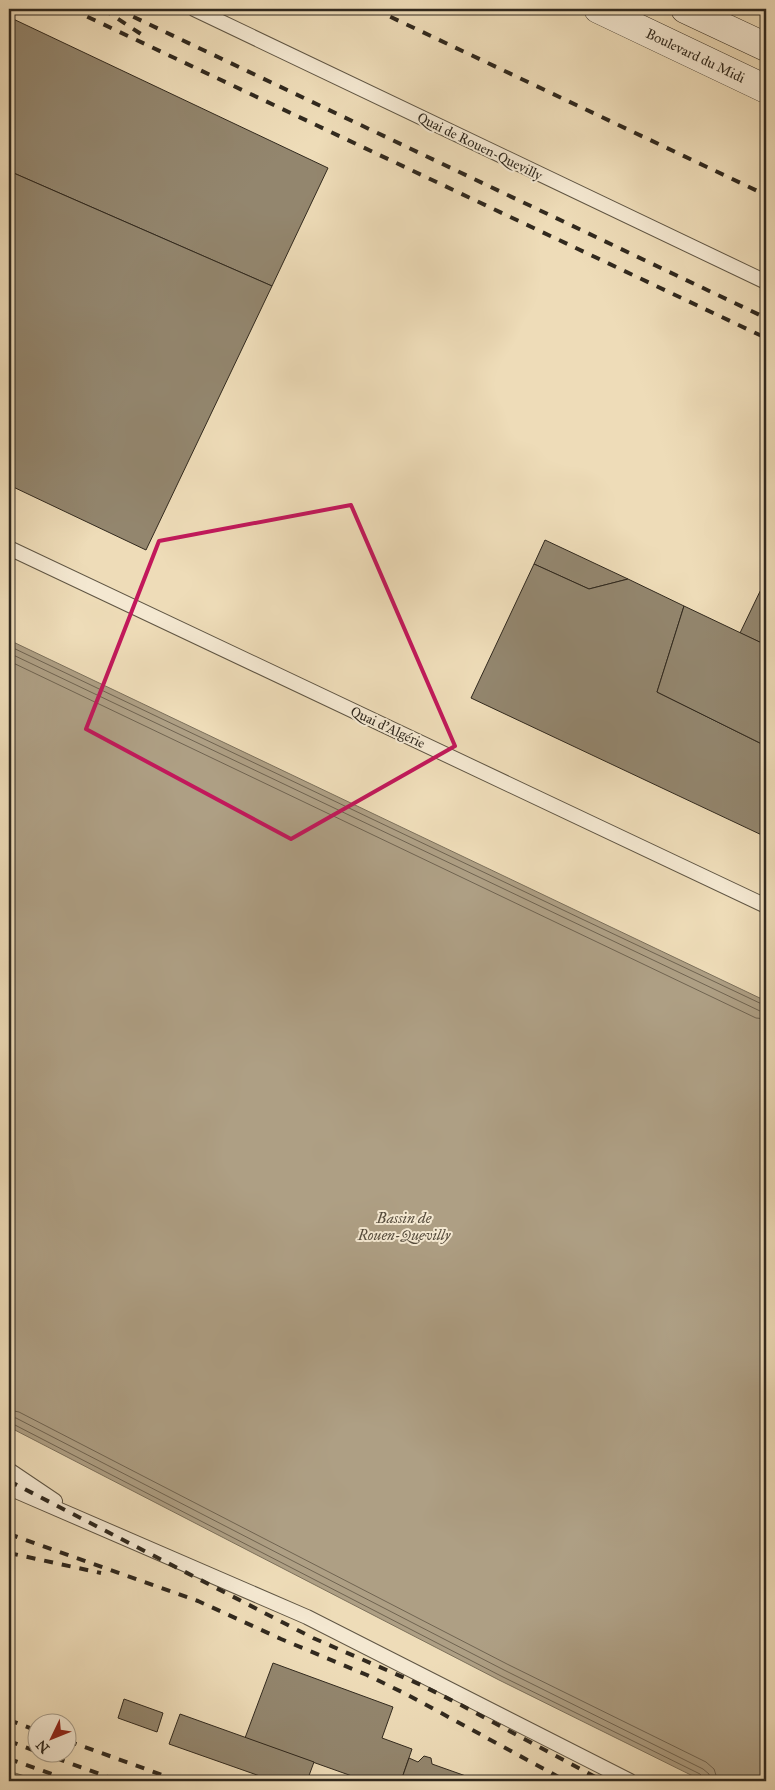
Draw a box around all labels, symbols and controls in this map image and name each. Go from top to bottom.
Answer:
street label: Boulevard du Midi [643,25,748,87]
street label: Quai de Rouen-Quevilly [414,109,546,184]
street label: Quai d'Algérie [348,703,428,752]
water label: Bassin de Rouen-Quevilly [357,1209,452,1244]
north arrow [28,1712,78,1762]
text: N [33,1736,53,1757]

